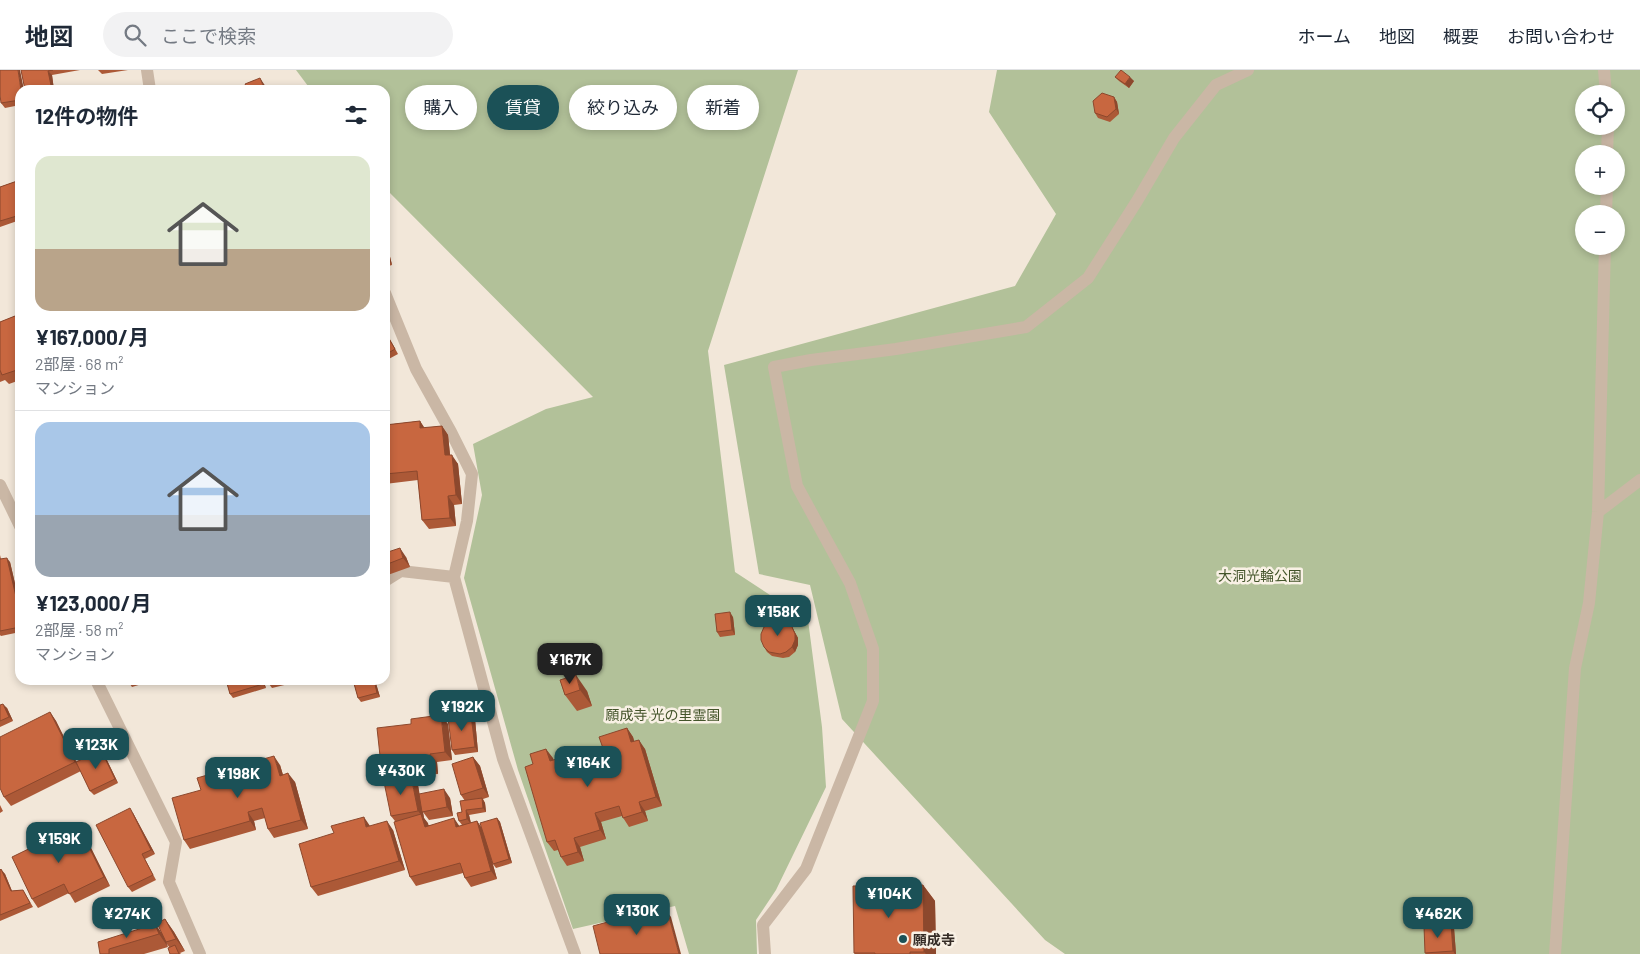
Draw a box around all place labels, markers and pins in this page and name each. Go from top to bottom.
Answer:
pin: ¥158K [743,594,813,637]
pin: ¥167K [535,642,605,685]
pin: ¥192K [427,690,497,732]
pin: ¥123K [61,728,131,770]
pin: ¥164K [553,746,623,788]
pin: ¥430K [366,754,436,796]
pin: ¥198K [203,756,273,799]
pin: ¥159K [24,822,94,864]
pin: ¥104K [854,876,924,919]
pin: ¥130K [602,894,672,936]
pin: ¥274K [92,896,162,939]
pin: ¥462K [1403,896,1473,939]
place label: 願成寺 [913,931,955,948]
marker: 願成寺 [897,933,909,945]

